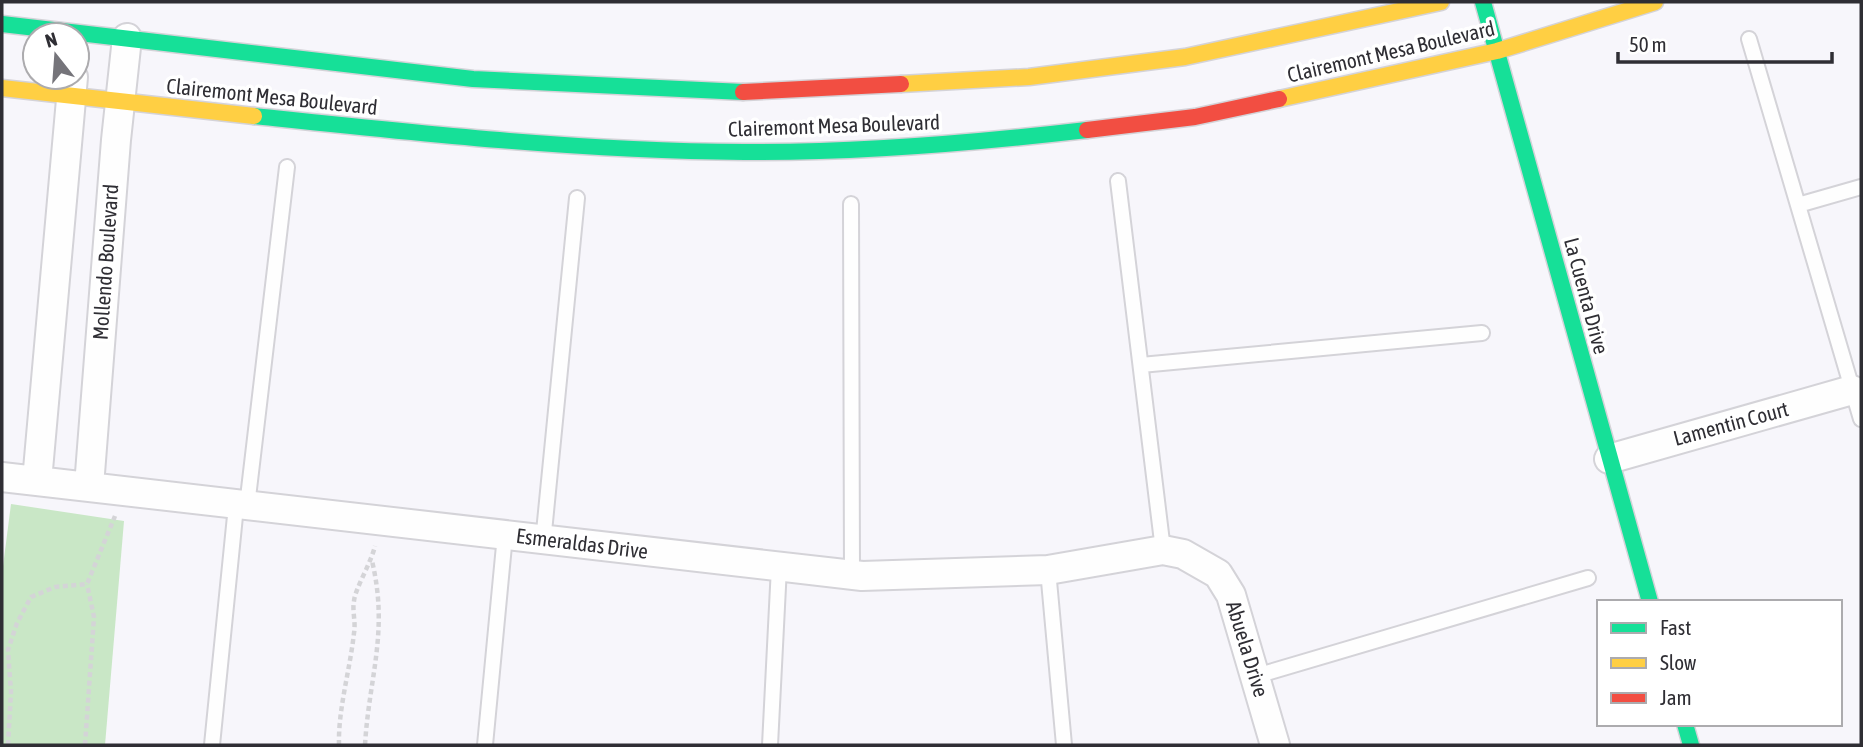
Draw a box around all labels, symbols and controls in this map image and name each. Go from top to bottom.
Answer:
street label: Clairemont Mesa Boulevard [1285,15,1497,87]
north arrow [21,21,91,91]
scale bar [1618,21,1832,65]
text: N [42,28,60,52]
text: 50 m [1629,32,1667,56]
street label: Clairemont Mesa Boulevard [165,73,379,119]
street label: Clairemont Mesa Boulevard [728,109,940,141]
street label: Mollendo Boulevard [88,183,122,341]
street label: La Cuenta Drive [1560,235,1614,357]
street label: Lamentin Court [1671,396,1791,450]
street label: Esmeraldas Drive [515,523,649,563]
street label: Abuela Drive [1222,598,1274,700]
legend [1597,600,1842,726]
text: Fast [1660,615,1691,639]
text: Slow [1660,650,1697,674]
text: Jam [1660,685,1692,709]

